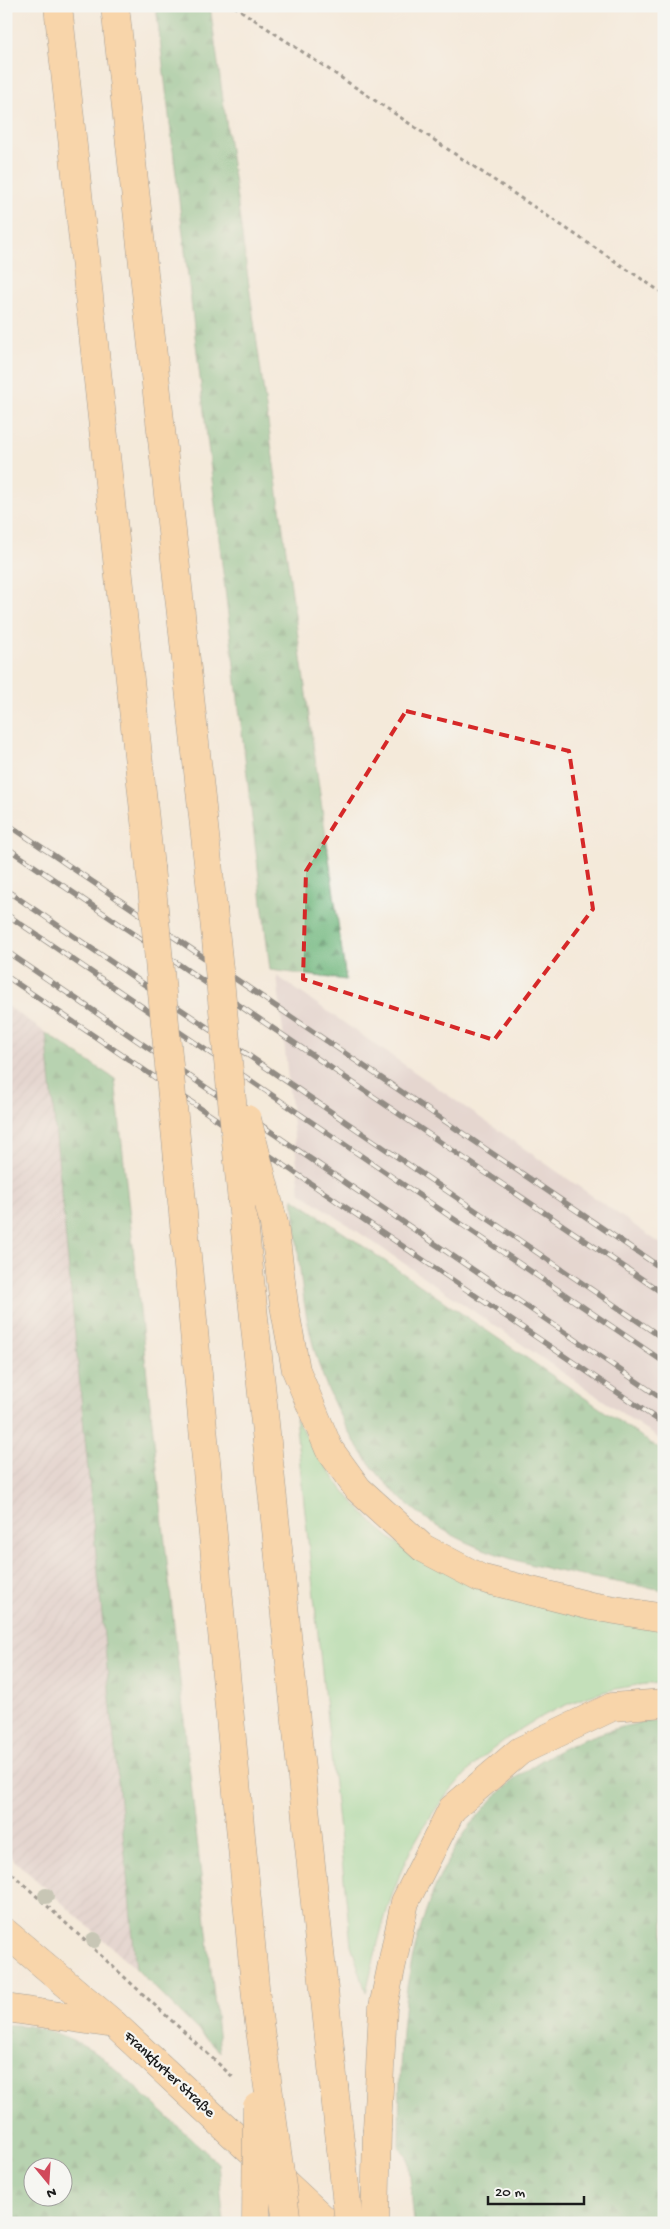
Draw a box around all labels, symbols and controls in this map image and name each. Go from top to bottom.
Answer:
street label: Frankfurter Straße [119,2027,219,2122]
north arrow [22,2156,72,2206]
scale bar [488,2174,584,2206]
text: N [44,2182,58,2201]
text: 20 m [495,2184,525,2202]

